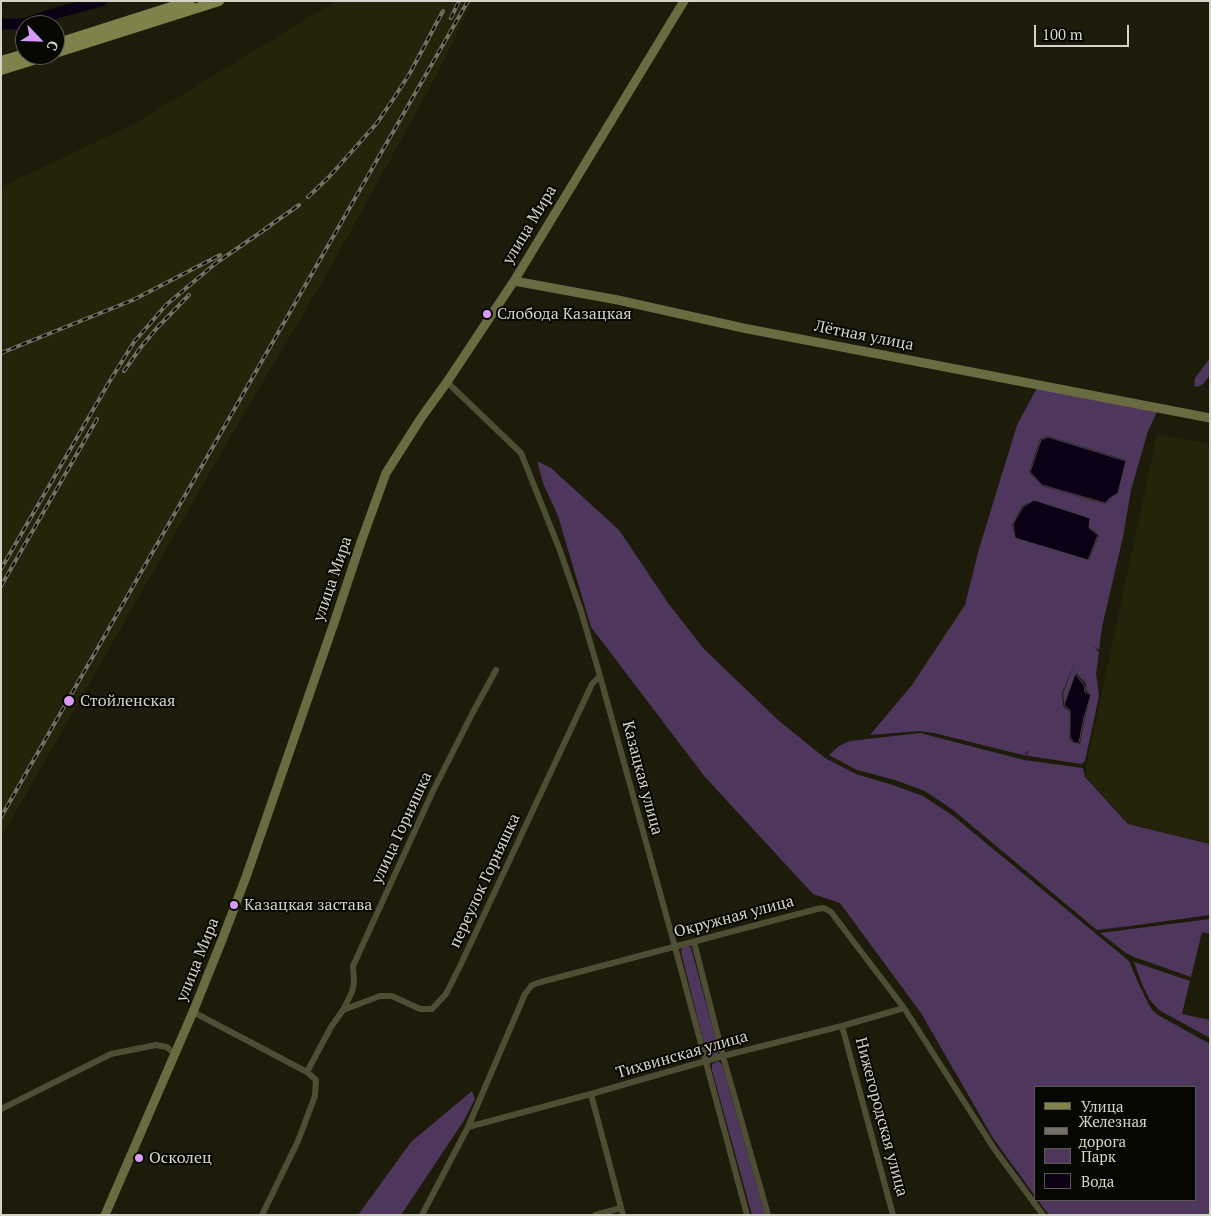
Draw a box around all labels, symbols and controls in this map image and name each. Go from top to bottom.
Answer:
north arrow [15,15,65,65]
scale bar [1036,15,1131,47]
text: 100 m [1042,24,1083,44]
text: С [43,38,64,54]
street label: улица Мира [499,182,561,268]
place label: Слобода Казацкая [497,304,632,324]
marker: Слобода Казацкая [481,308,493,320]
street label: Лётная улица [813,317,915,355]
street label: улица Мира [309,534,357,624]
place label: Стойленская [80,691,176,711]
marker: Стойленская [62,694,76,708]
street label: Казацкая улица [618,719,666,837]
street label: улица Горняшка [368,769,436,887]
street label: переулок Горняшка [445,811,525,951]
street label: Окружная улица [672,892,796,942]
place label: Казацкая застава [244,895,372,915]
marker: Казацкая застава [228,899,240,911]
street label: улица Мира [172,915,224,1005]
street label: Тихвинская улица [614,1027,750,1083]
street label: Нижегородская улица [851,1035,911,1199]
legend [1034,1086,1196,1201]
text: Улица [1081,1096,1124,1116]
text: Железная дорога [1078,1111,1147,1151]
text: Парк [1081,1146,1116,1166]
place label: Осколец [149,1148,212,1168]
marker: Осколец [133,1152,145,1164]
text: Вода [1081,1171,1114,1191]

